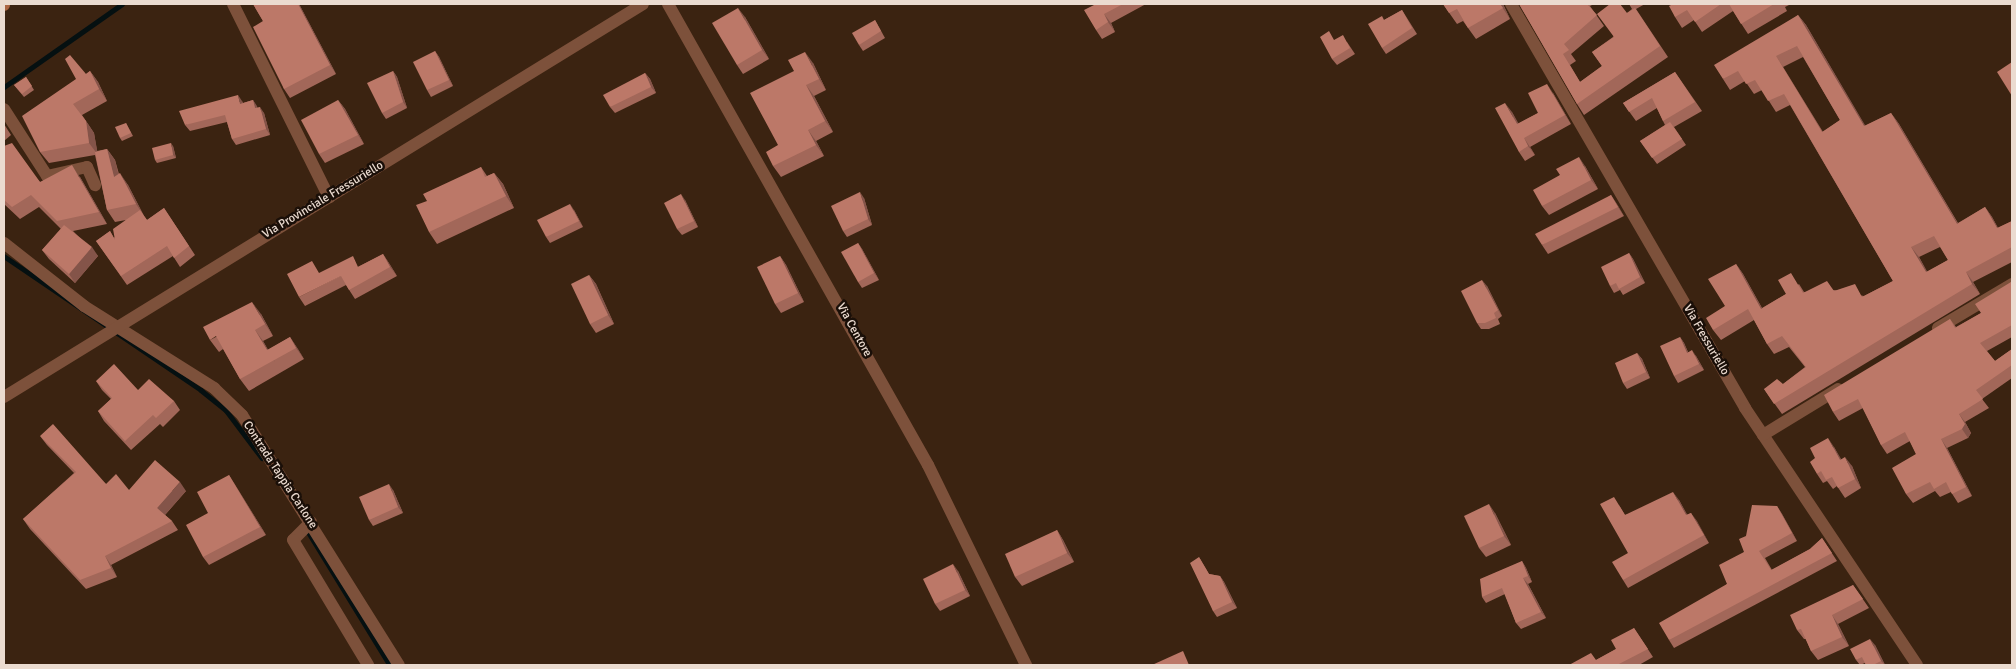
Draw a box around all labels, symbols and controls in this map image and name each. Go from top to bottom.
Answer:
street label: Via Provinciale Fressuriello [260,158,386,242]
street label: Via Centore [833,301,875,359]
street label: Via Fressuriello [1680,302,1732,378]
street label: Contrada Tappia Carlone [240,419,320,531]

